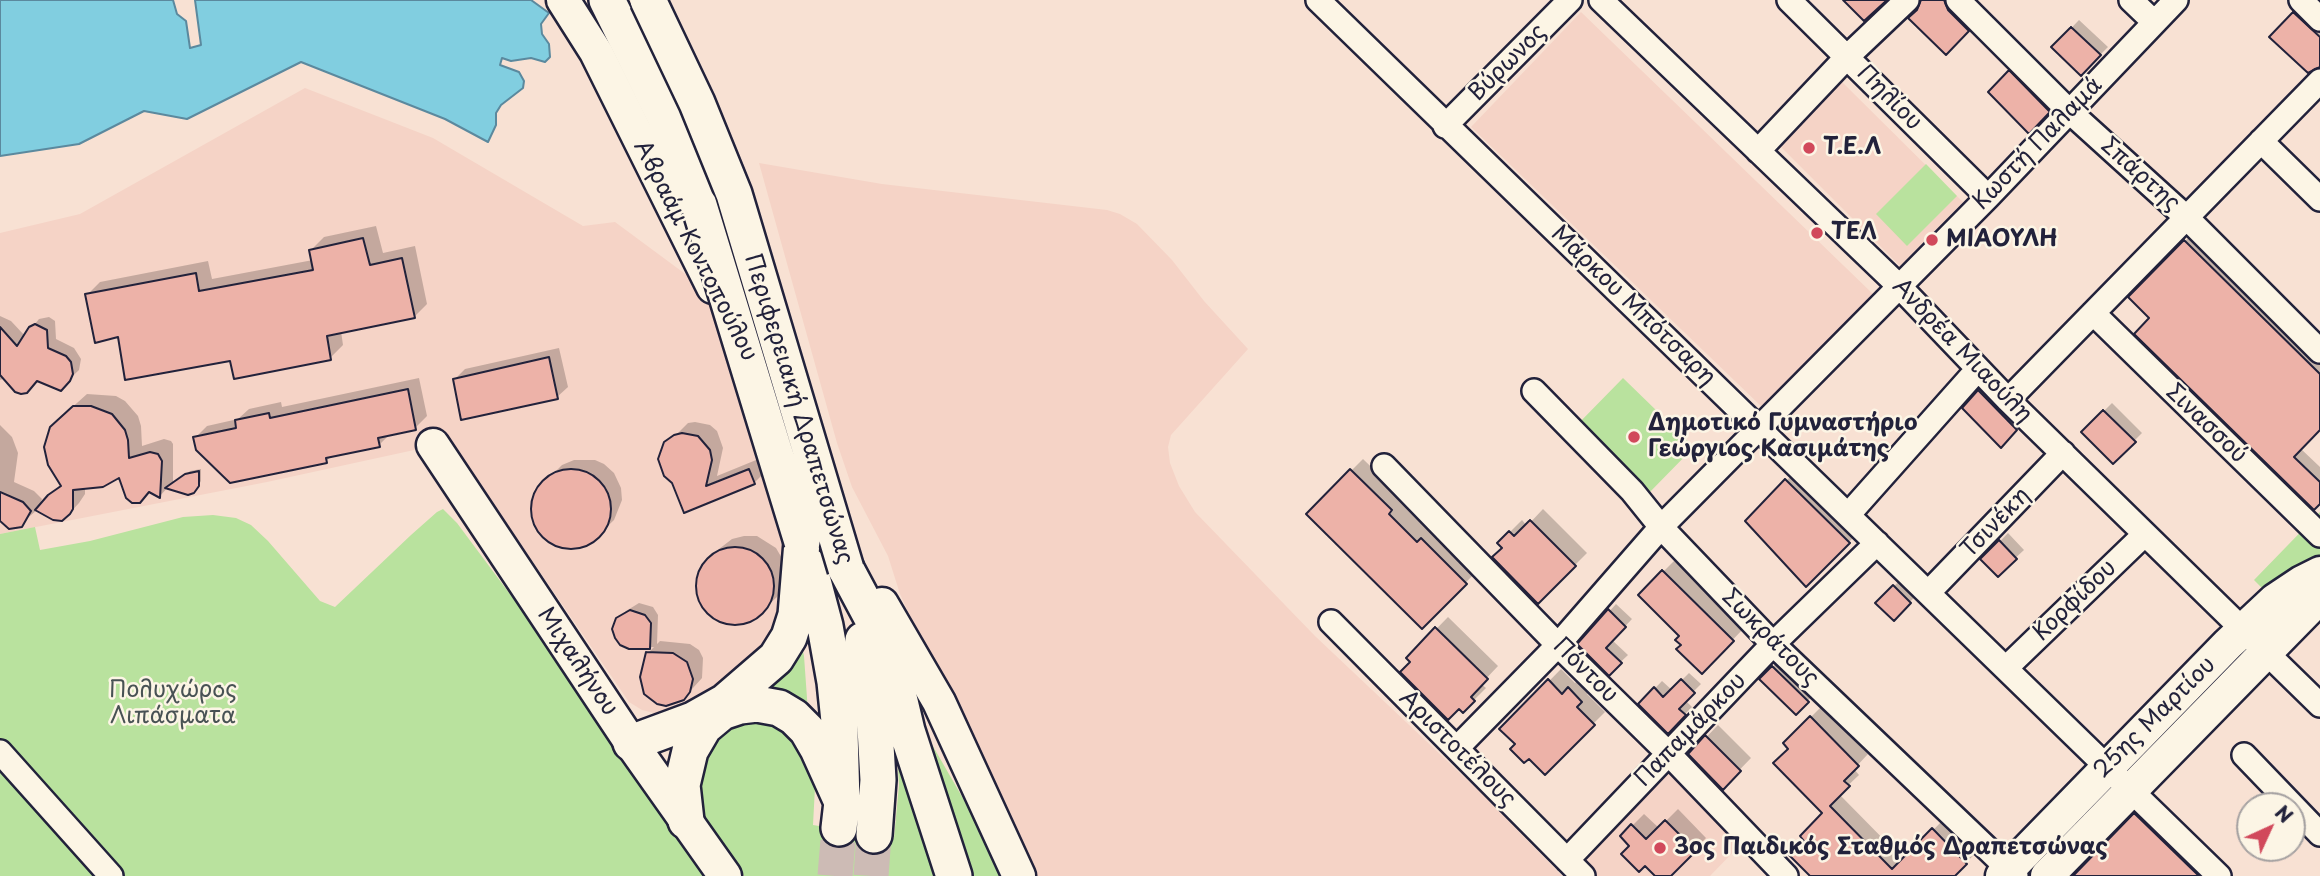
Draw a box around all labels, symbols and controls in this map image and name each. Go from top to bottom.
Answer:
street label: Βύρωνος [1464,19,1552,107]
street label: Πηλίου [1851,60,1927,136]
street label: Κωστή Παλαμά [1968,72,2108,216]
street label: Σπάρτης [2095,132,2185,218]
place label: Τ.Ε.Λ [1823,134,1881,162]
street label: Αβραάμ Κοντοπούλου [627,136,763,366]
marker: Τ.Ε.Λ [1801,140,1817,156]
place label: ΤΕΛ [1831,219,1877,247]
street label: Μάρκου Μπότσαρη [1545,220,1721,392]
marker: ΤΕΛ [1809,225,1825,241]
place label: ΜΙΑΟΥΛΗ [1946,226,2058,254]
marker: ΜΙΑΟΥΛΗ [1924,232,1940,248]
street label: Περιφερειακή Δραπετσώνας [737,250,859,568]
street label: Ανδρέα Μιαούλη [1886,273,2038,429]
street label: Σινασσού [2160,379,2252,469]
place label: Δημοτικό Γυμναστήριο Γεώργιος Κασιμάτης [1648,410,1917,464]
marker: Δημοτικό Γυμναστήριο Γεώργιος Κασιμάτης [1626,429,1642,445]
street label: Τσινέκη [1956,482,2036,564]
street label: Κορφίδου [2028,555,2122,647]
street label: Σωκράτους [1716,584,1824,692]
street label: Μιχαλήνου [531,603,623,721]
street label: Πόντου [1547,633,1623,709]
street label: 25ης Μαρτίου [2088,651,2222,785]
street label: Παπαμάρκου [1630,667,1752,793]
park label: Πολυχώρος Λιπάσματα [109,677,237,731]
street label: Αριστοτέλους [1393,685,1521,813]
north arrow [2236,792,2306,862]
text: N [2269,798,2300,829]
place label: 3ος Παιδικός Σταθμός Δραπετσώνας [1674,834,2108,862]
marker: 3ος Παιδικός Σταθμός Δραπετσώνας [1652,840,1668,856]

